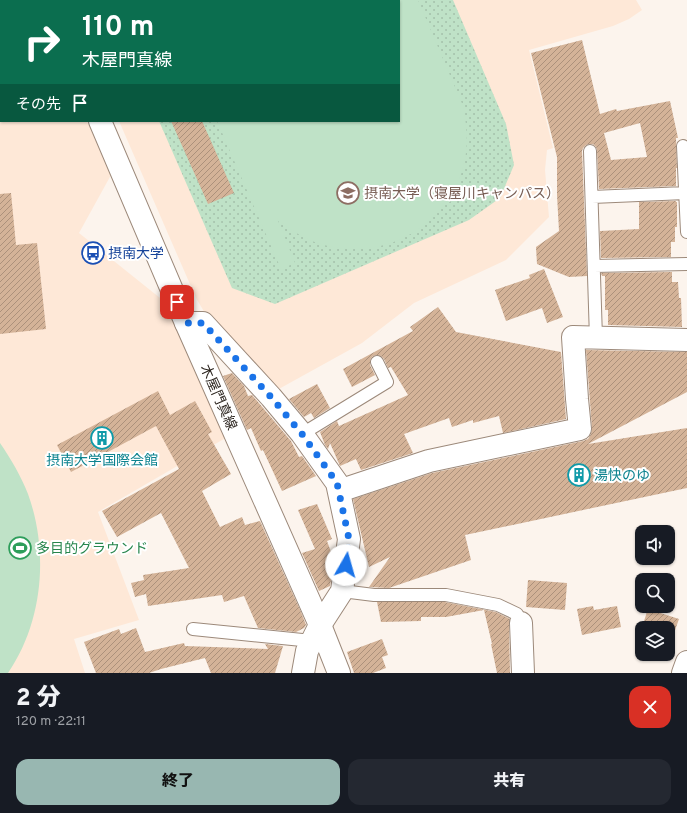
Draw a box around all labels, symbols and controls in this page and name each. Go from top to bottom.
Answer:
text: 110 m [82,10,154,46]
icon: right [16,16,68,68]
text: 木屋門真線 [82,50,172,73]
icon: arrive [69,92,91,114]
text: その先 [16,96,61,115]
school or university icon: 摂南大学（寝屋川キャンパス） [335,180,361,206]
place label: 摂南大学（寝屋川キャンパス） [364,186,560,203]
bus stop icon: 摂南大学 [80,240,106,266]
place label: 摂南大学 [108,246,164,263]
pin [160,285,194,319]
icon: arrive [166,291,188,313]
street label: 木屋門真線 [196,362,240,433]
building icon: 摂南大学国際会館 [89,425,115,451]
place label: 摂南大学国際会館 [46,453,158,470]
building icon: 湯快のゆ [566,462,592,488]
place label: 湯快のゆ [594,468,650,485]
map controls [635,525,675,661]
button: sound [635,525,675,565]
sports icon: 多目的グラウンド [7,535,33,561]
place label: 多目的グラウンド [36,540,148,558]
position arrow [325,544,367,586]
button: search [635,573,675,613]
button: layers [635,621,675,661]
text: 2 分 [16,684,61,714]
button: close [629,686,671,728]
text: 120 m · 22:11 [16,714,86,730]
button: 終了 [16,759,340,805]
button: 共有 [348,759,671,805]

